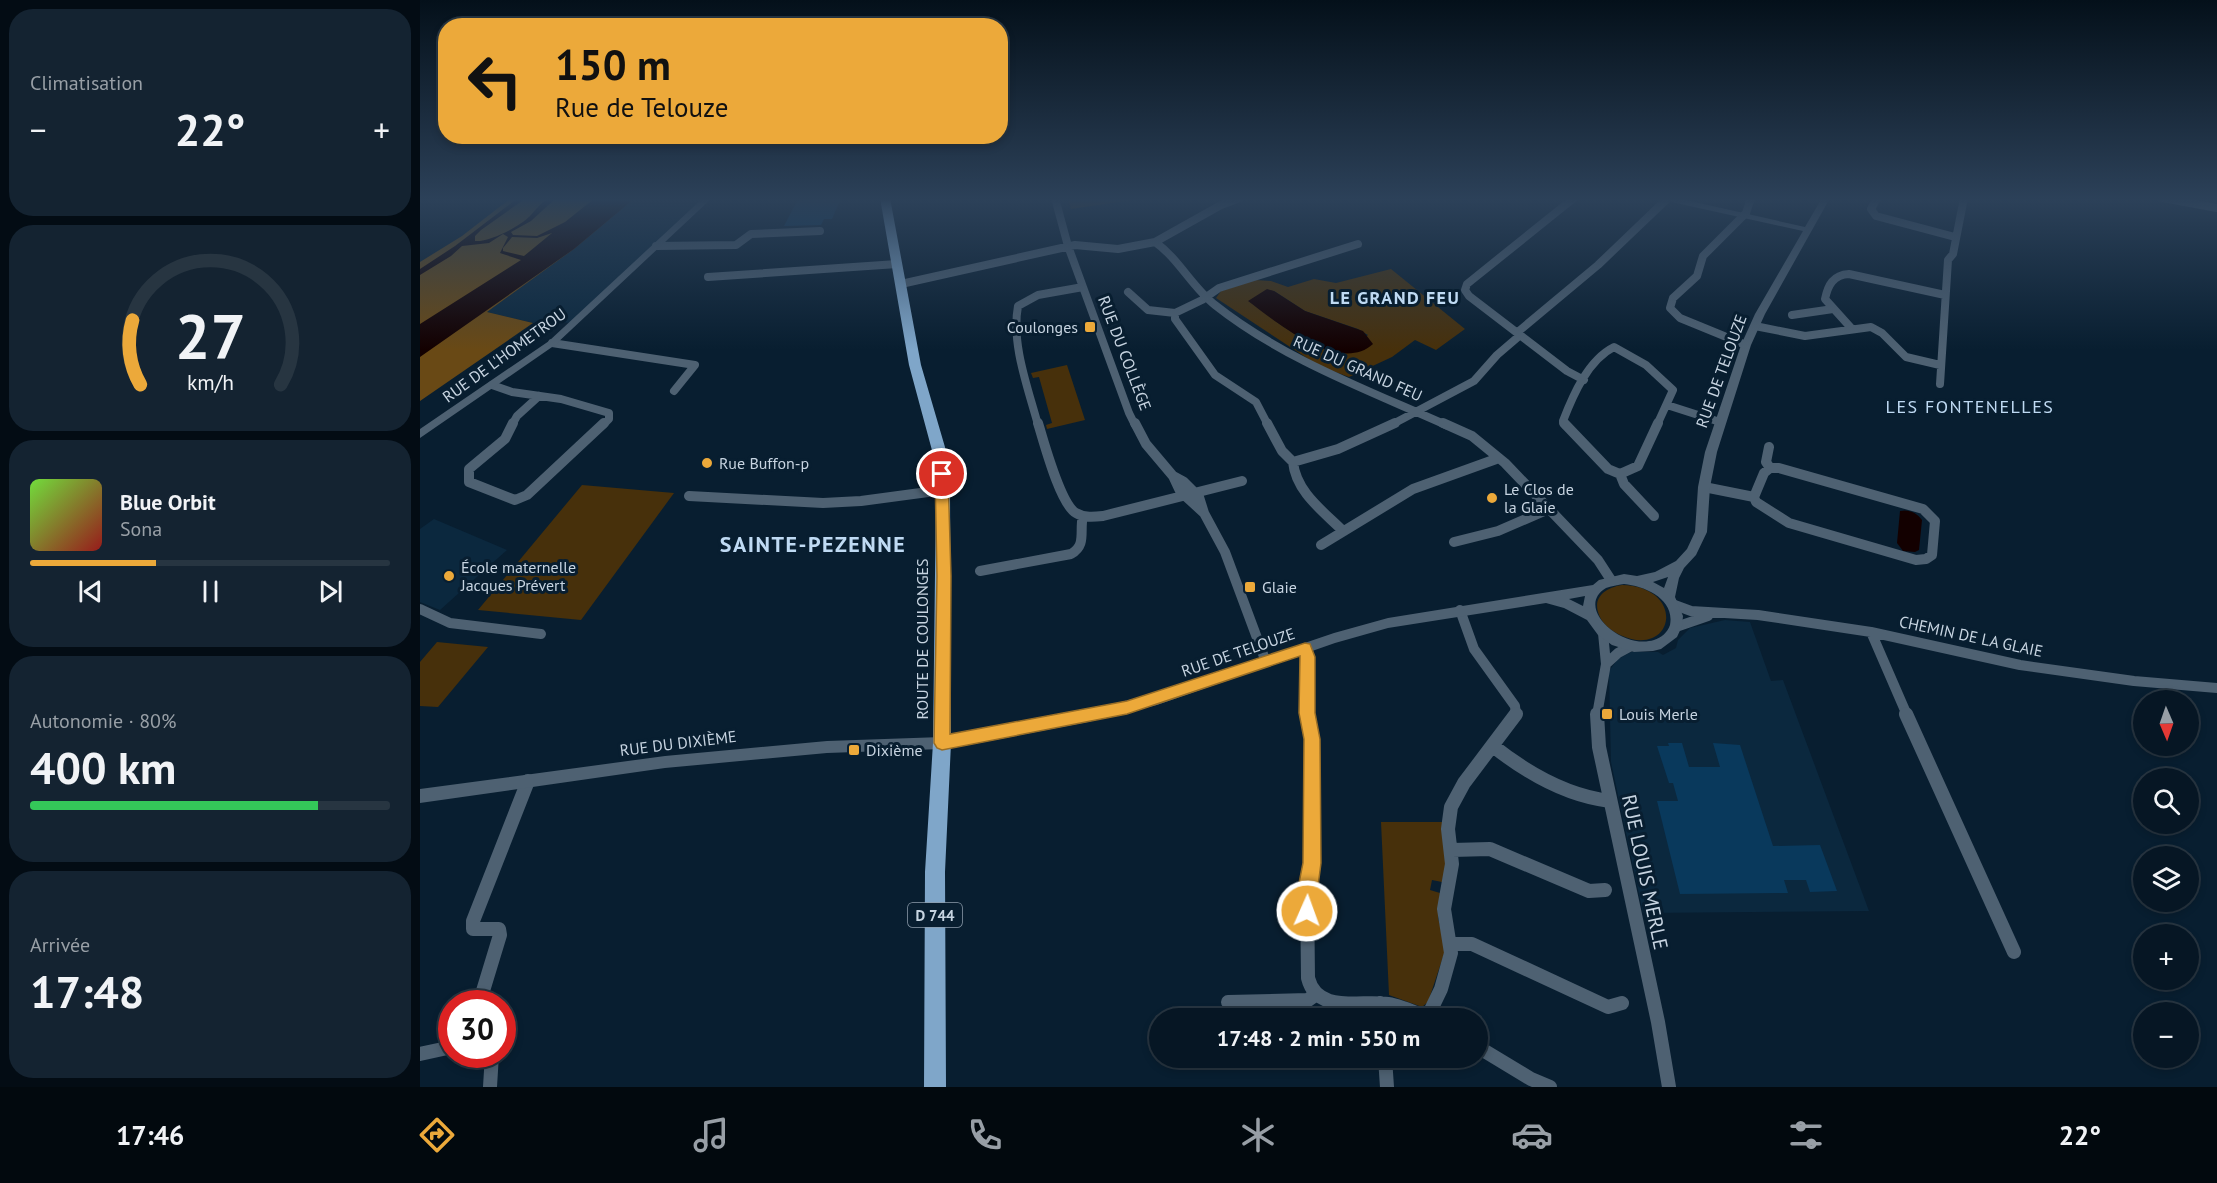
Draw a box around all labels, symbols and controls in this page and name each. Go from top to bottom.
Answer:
text: 150 m [555,37,671,92]
icon: left [456,42,534,120]
text: Climatisation [30,70,143,96]
text: Rue de Telouze [555,90,728,124]
text: 22° [175,100,245,158]
text: − [30,108,47,151]
text: + [373,108,390,151]
district label: LE GRAND FEU [1330,286,1460,309]
street label: RUE DU COLLÈGE [1094,293,1156,413]
text: 27 [175,295,245,376]
street label: RUE DE L'HOMETROU [438,303,570,407]
street label: RUE DE TELOUZE [1691,312,1751,430]
place label: Coulonges [1007,317,1078,337]
marker: Coulonges [1083,320,1097,334]
street label: RUE DU GRAND FEU [1290,331,1426,405]
text: km/h [186,368,233,396]
district label: LES FONTENELLES [1886,395,2054,418]
pin [916,448,967,499]
place label: Rue Buffon-p [719,453,809,473]
marker: Rue Buffon-p [700,456,714,470]
icon: arrive [925,457,958,490]
place label: Le Clos de la Glaie [1504,479,1574,517]
text: Blue Orbit [120,488,216,516]
marker: Le Clos de la Glaie [1485,491,1499,505]
text: Sona [120,516,162,542]
district label: SAINTE-PEZENNE [720,530,906,558]
place label: École maternelle Jacques Prévert [460,557,576,595]
street label: ROUTE DE COULONGES [912,558,932,720]
marker: École maternelle Jacques Prévert [442,569,456,583]
icon: previous [74,575,107,608]
icon: pause [194,575,227,608]
icon: next [314,575,347,608]
place label: Glaie [1262,577,1297,597]
marker: Glaie [1243,580,1257,594]
street label: CHEMIN DE LA GLAIE [1897,611,2045,661]
street label: RUE DE TELOUZE [1179,623,1297,681]
north arrow [2133,690,2199,756]
map controls [2133,690,2199,1068]
place label: Louis Merle [1619,704,1698,724]
marker: Louis Merle [1600,707,1614,721]
text: Autonomie · 80% [30,708,176,734]
street label: RUE DU DIXIÈME [618,726,738,760]
text: 400 km [30,738,176,796]
place label: Dixième [866,740,923,760]
marker: Dixième [847,743,861,757]
button: search [2133,768,2199,834]
street label: RUE LOUIS MERLE [1616,792,1674,952]
button: layers [2133,846,2199,912]
position arrow [1275,879,1339,943]
road number: D 744 [908,903,962,927]
button: + [2133,924,2199,990]
text: Arrivée [30,932,90,958]
text: 17:48 [30,962,144,1020]
speed limit sign: 30 [438,990,516,1068]
button: − [2133,1002,2199,1068]
text: 17:48 · 2 min · 550 m [1217,1024,1420,1052]
icon: directions [416,1114,458,1156]
icon: music [690,1114,732,1156]
icon: phone [964,1114,1006,1156]
icon: climate [1237,1114,1279,1156]
icon: car [1511,1114,1553,1156]
icon: filters [1785,1114,1827,1156]
text: 17:46 [116,1118,184,1152]
text: 22° [2059,1118,2101,1152]

